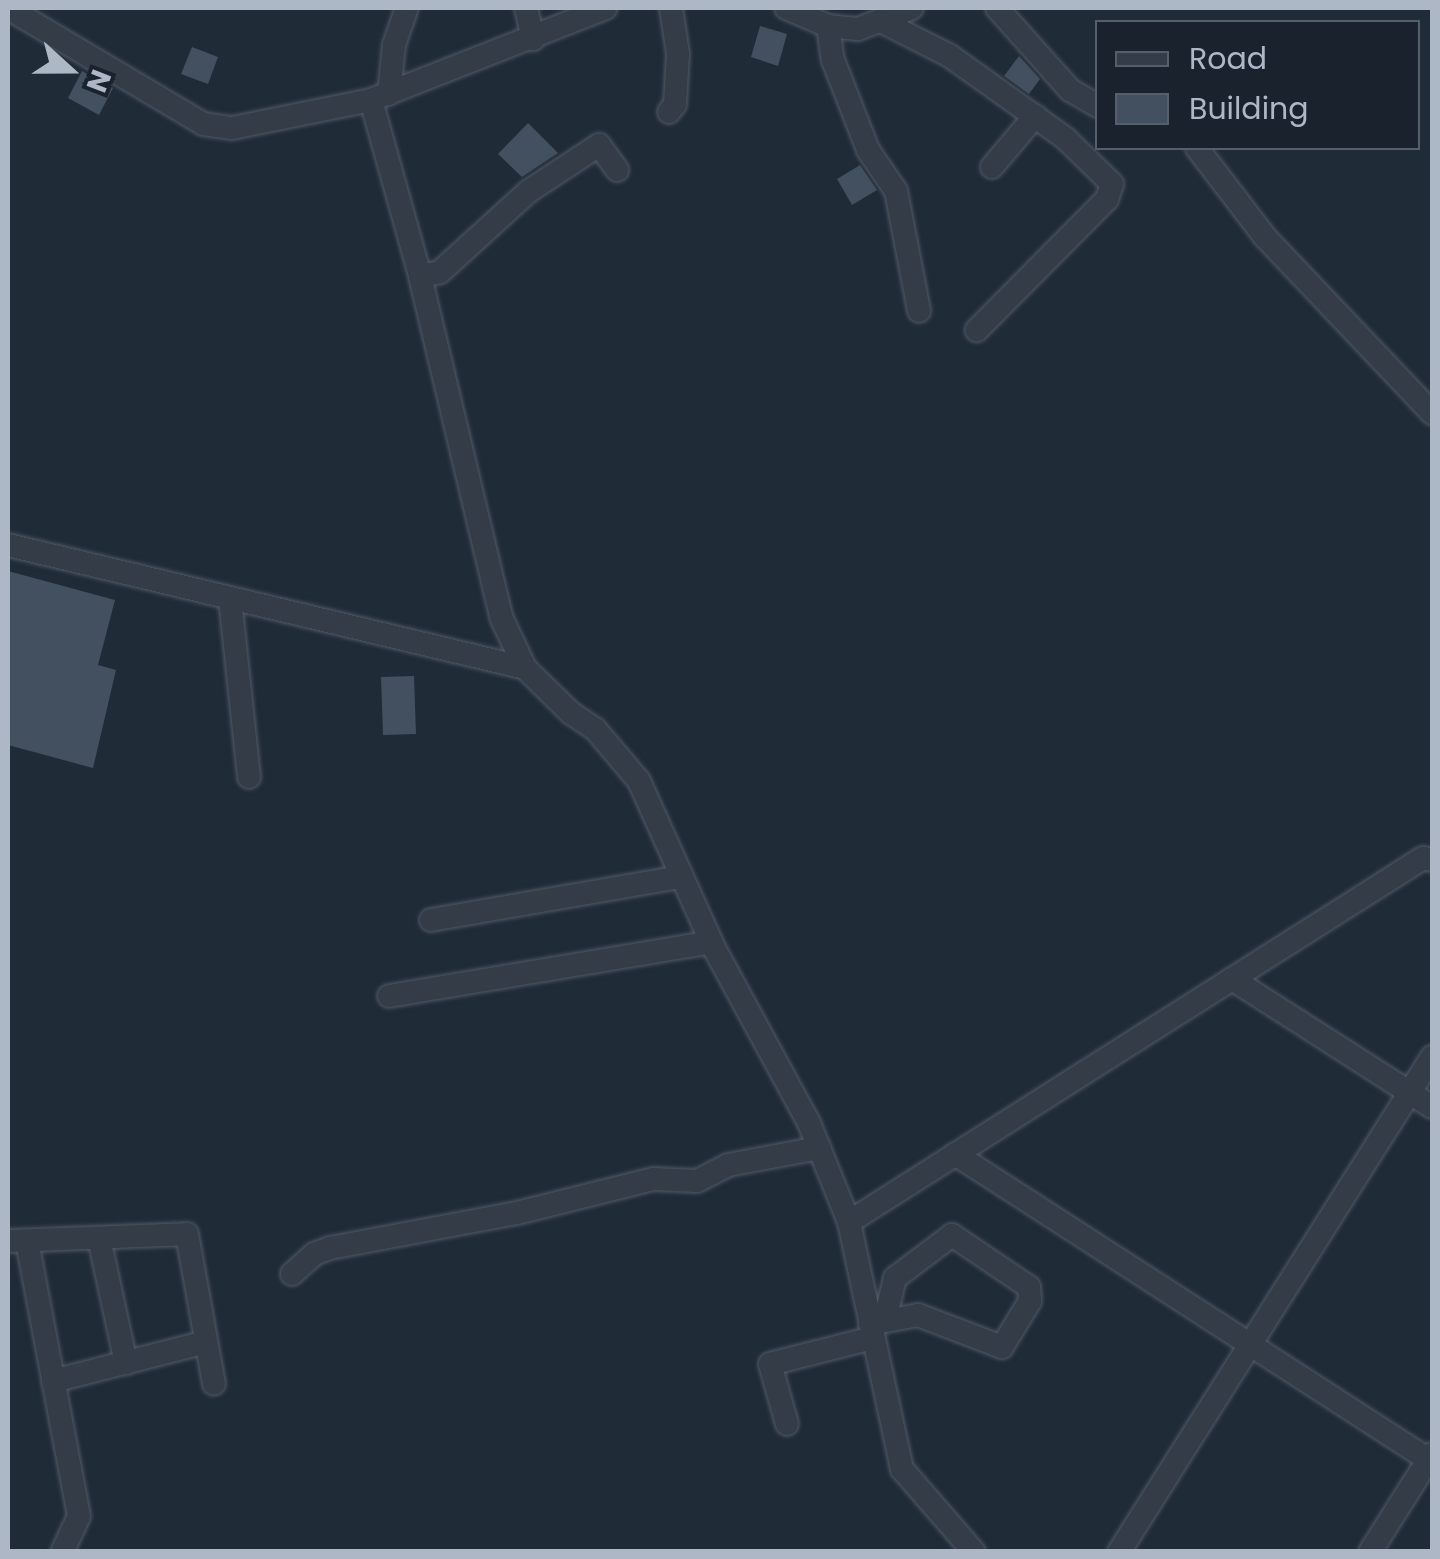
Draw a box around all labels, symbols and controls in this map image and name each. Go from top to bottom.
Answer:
north arrow [20,20,120,120]
legend [1095,20,1420,150]
text: Road [1189,37,1267,80]
text: N [76,64,120,98]
text: Building [1189,87,1309,130]

